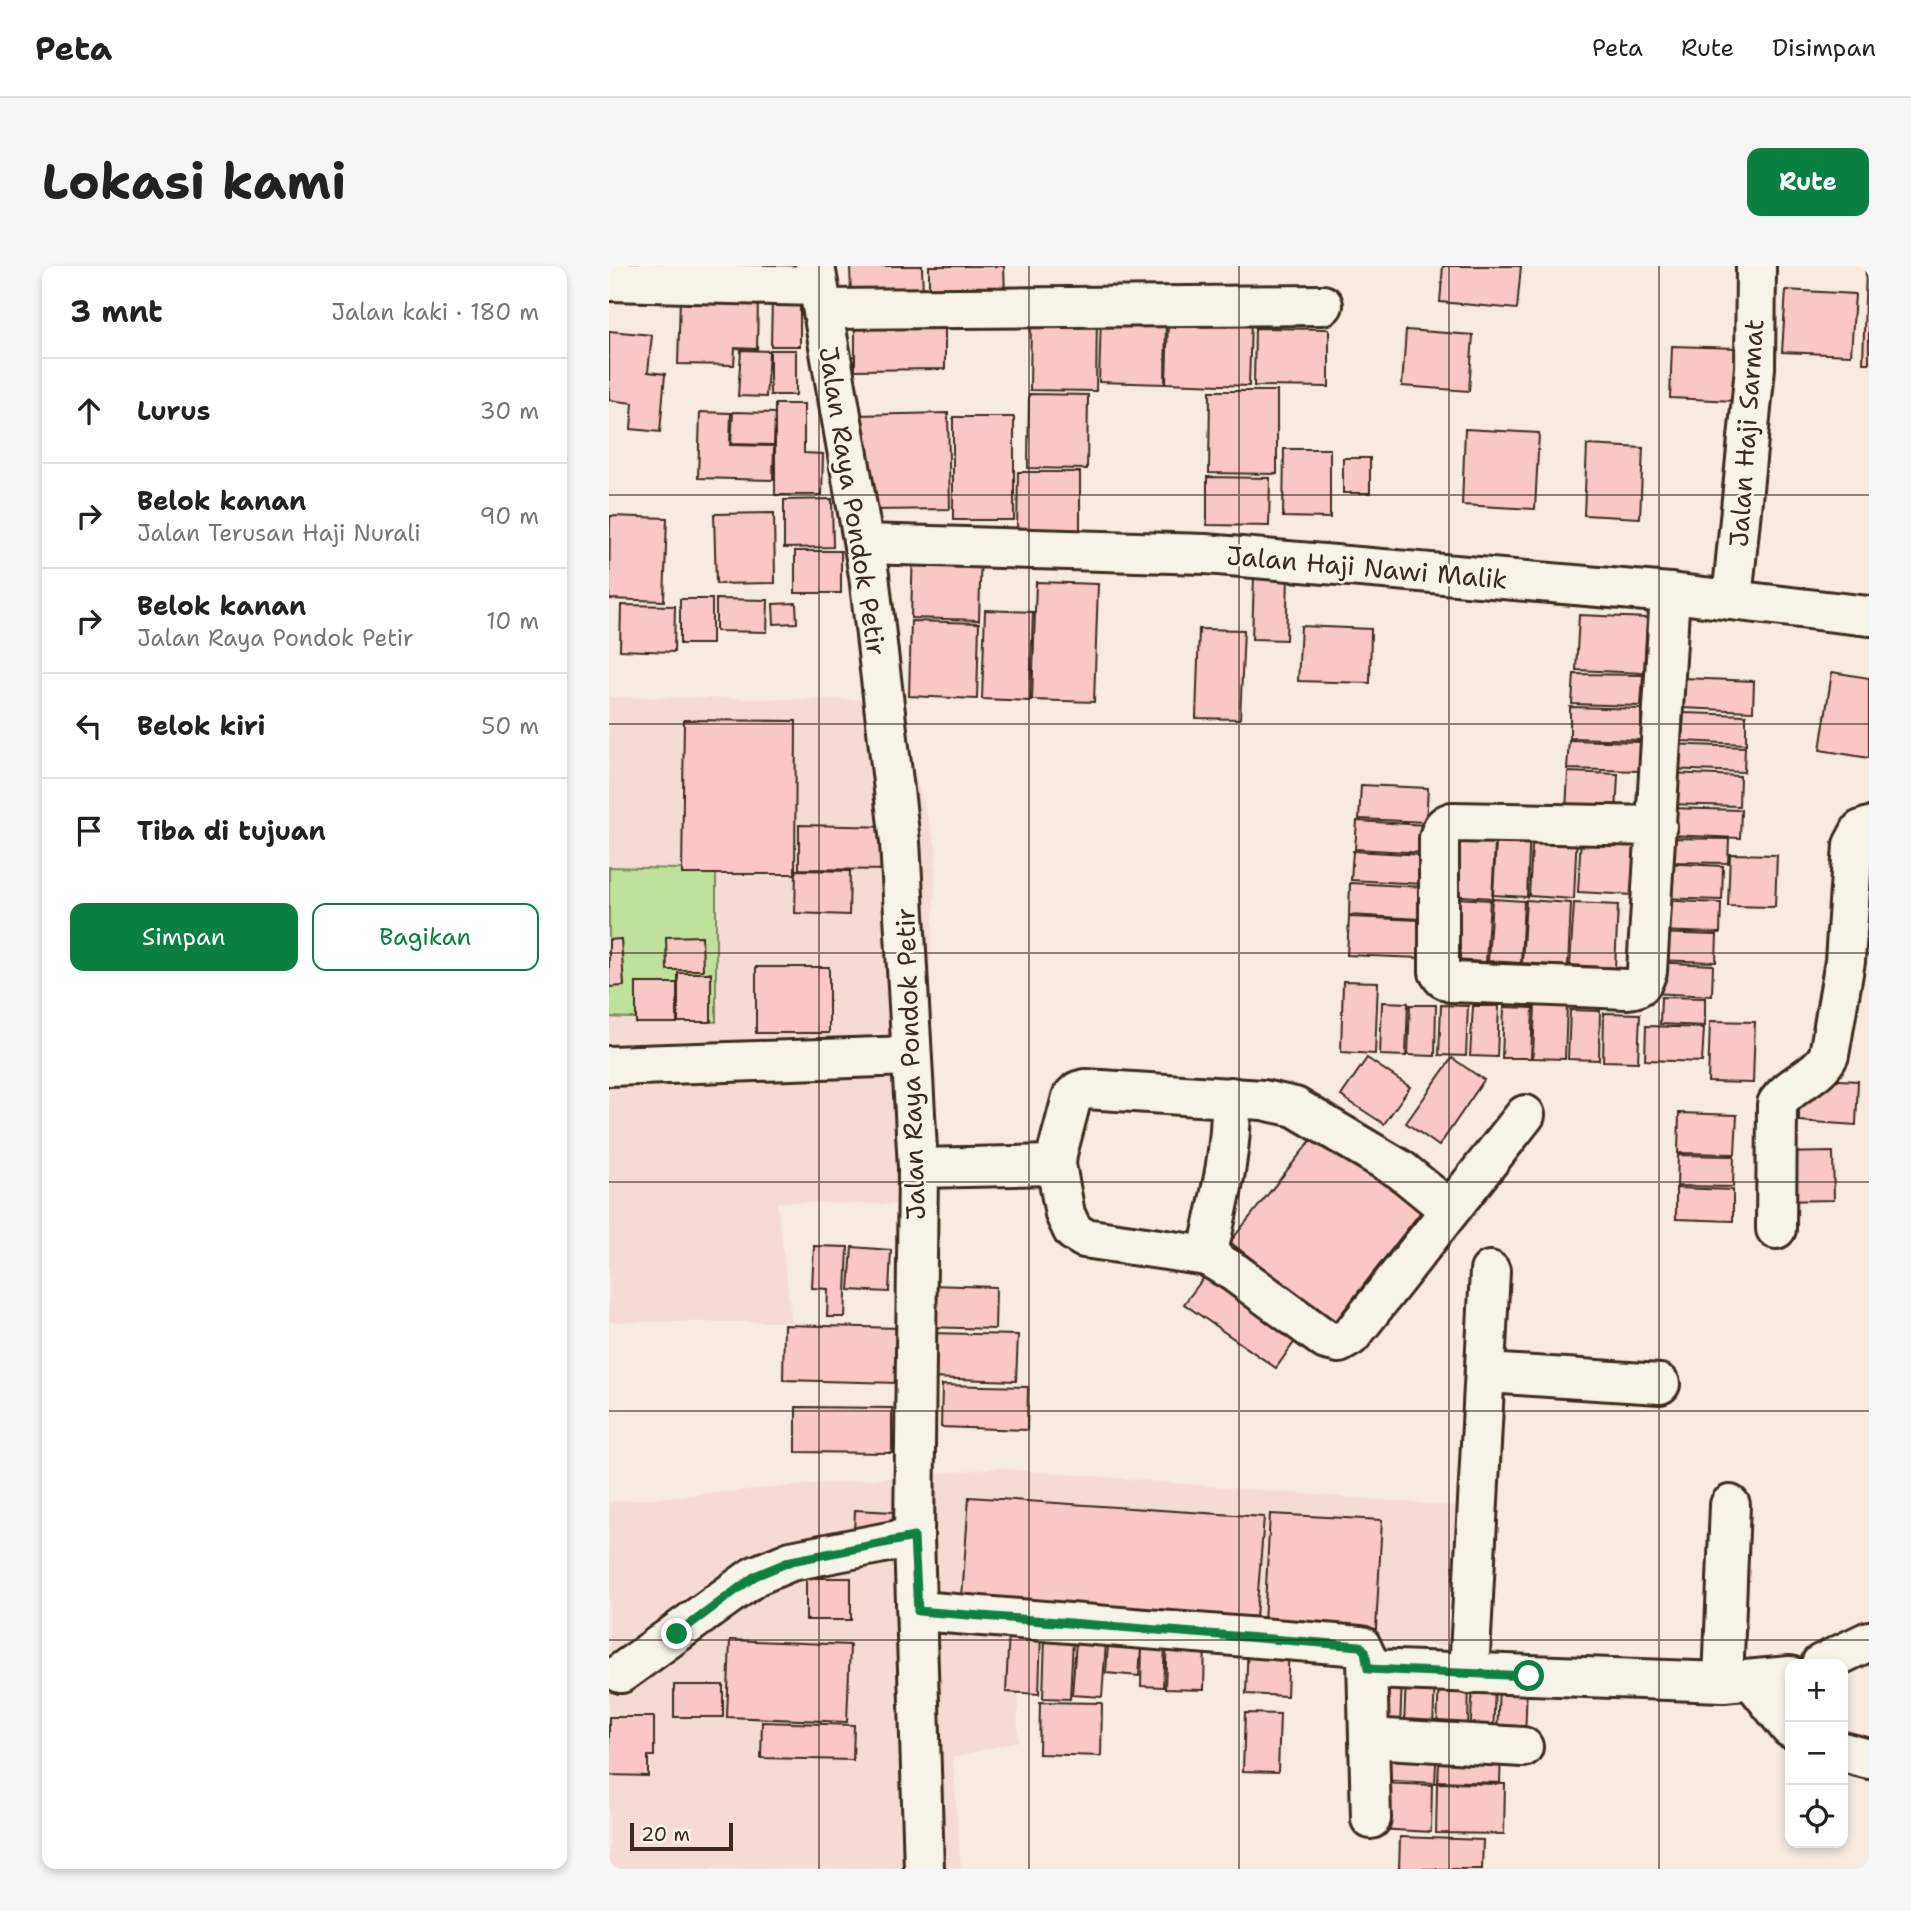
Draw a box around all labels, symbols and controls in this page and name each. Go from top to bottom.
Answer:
text: Peta [35,26,112,71]
text: Peta [1592,32,1643,64]
text: Rute [1681,32,1734,64]
text: Disimpan [1772,32,1876,64]
button: Rute [1747,148,1869,216]
text: Lokasi kami [42,149,346,215]
text: 3 mnt [70,291,163,332]
text: Jalan kaki · 180 m [331,297,539,327]
street label: Jalan Haji Sarmat [1721,318,1771,548]
street label: Jalan Raya Pondok Petir [811,344,895,658]
icon: ahead [70,392,108,430]
text: Lurus [137,393,210,428]
text: 30 m [480,396,539,426]
text: Belok kanan [137,483,306,518]
icon: right [70,497,108,535]
text: 90 m [479,501,539,531]
text: Jalan Terusan Haji Nurali [137,518,421,548]
street label: Jalan Haji Nawi Malik [1225,537,1509,597]
text: Belok kanan [137,588,306,623]
icon: right [70,602,108,640]
text: 10 m [486,606,539,636]
text: Jalan Raya Pondok Petir [137,623,414,653]
icon: left [70,707,108,745]
text: Belok kiri [137,708,266,743]
text: 50 m [481,711,539,741]
icon: arrive [70,812,108,850]
text: Tiba di tujuan [137,813,326,848]
button: Simpan [70,903,298,971]
button: Bagikan [312,903,539,971]
street label: Jalan Raya Pondok Petir [887,907,933,1221]
route end [661,1618,692,1649]
map controls [1785,1659,1848,1848]
button: + [1785,1659,1848,1722]
route start [1513,1660,1544,1691]
button: − [1785,1722,1848,1785]
button: locate [1785,1785,1848,1848]
scale bar [630,1820,733,1852]
text: 20 m [641,1822,690,1847]

